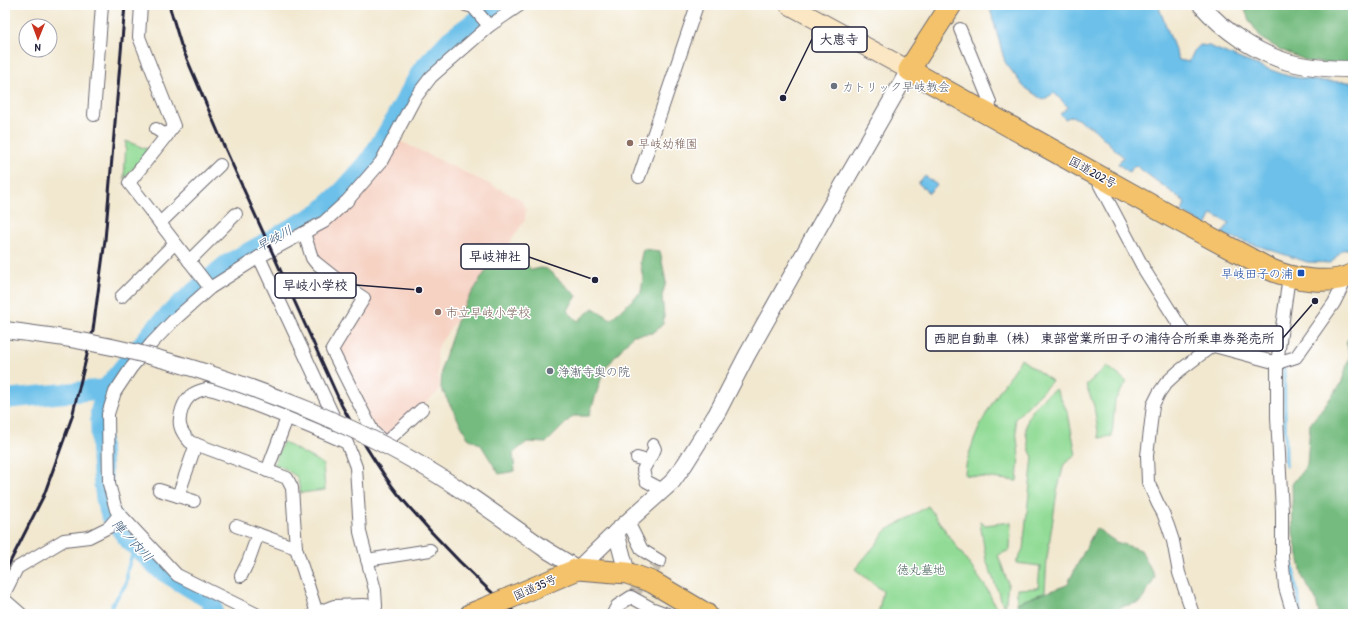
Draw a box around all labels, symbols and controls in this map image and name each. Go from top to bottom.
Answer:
north arrow [18,18,58,58]
callout: 大恵寺 [812,27,867,52]
text: 大恵寺 [819,30,859,48]
text: N [35,41,41,55]
place label: カトリック早岐教会 [842,78,950,95]
marker: カトリック早岐教会 [829,81,839,91]
place label: 早岐幼稚園 [638,135,698,152]
marker: 早岐幼稚園 [625,138,635,148]
street label: 国道202号 [1066,152,1120,192]
water label: 早岐川 [253,221,295,255]
callout: 早岐神社 [461,244,529,269]
text: 早岐神社 [469,247,521,265]
place label: 早岐田子の浦 [1221,265,1293,282]
marker: 早岐田子の浦 [1296,268,1306,278]
callout: 早岐小学校 [275,273,356,298]
text: 早岐小学校 [282,276,348,294]
place label: 市立早岐小学校 [446,304,530,321]
marker: 市立早岐小学校 [433,307,443,317]
callout: 西肥自動車（株） 東部営業所田子の浦待合所乗車券発売所 [926,326,1283,351]
text: 西肥自動車（株） 東部営業所田子の浦待合所乗車券発売所 [934,329,1275,347]
place label: 浄漸寺奥の院 [558,363,630,380]
marker: 浄漸寺奥の院 [545,366,555,376]
water label: 陣ノ内川 [109,515,157,565]
park label: 徳丸墓地 [897,561,945,578]
street label: 国道35号 [510,570,560,604]

